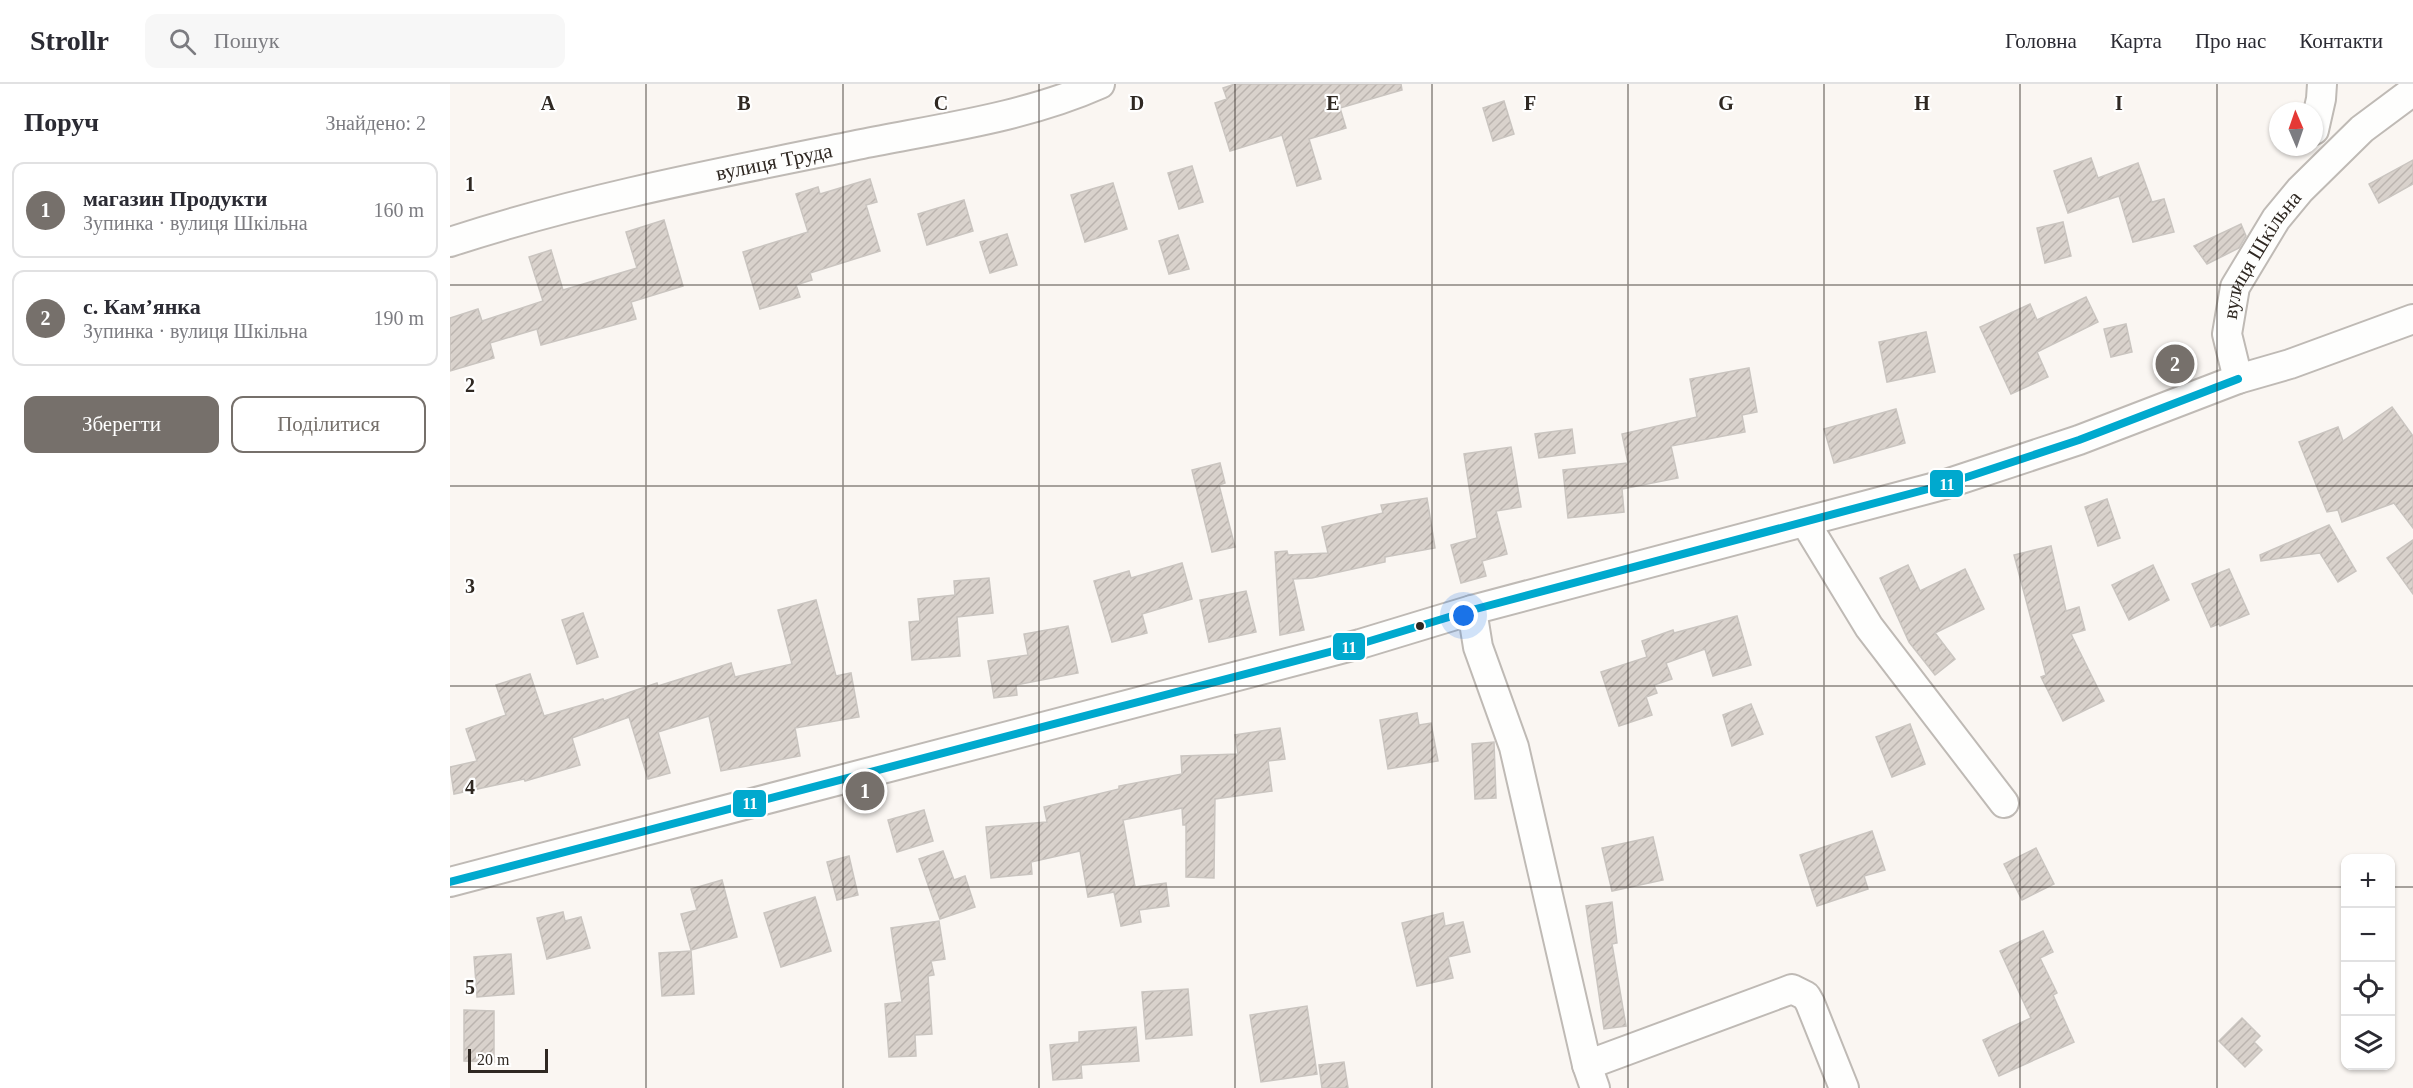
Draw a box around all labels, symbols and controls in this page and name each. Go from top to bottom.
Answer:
search box [145,14,565,68]
text: Strollr [30,25,109,56]
icon: search [166,25,199,58]
text: Пошук [214,28,279,53]
text: Головна [2005,29,2077,53]
text: Карта [2110,29,2162,53]
text: Про нас [2195,29,2266,53]
text: Контакти [2299,29,2383,53]
text: A [541,92,556,114]
text: B [737,92,751,114]
text: C [934,92,948,114]
text: D [1130,92,1144,114]
text: E [1326,92,1340,114]
text: F [1524,92,1536,114]
text: G [1718,92,1734,114]
text: H [1914,92,1930,114]
text: I [2115,92,2123,114]
north arrow [2269,102,2323,156]
text: Поруч [24,108,99,137]
text: Знайдено: 2 [325,112,426,134]
street label: вулиця Труда [714,138,835,185]
text: 1 [465,173,475,195]
text: магазин Продукти [83,186,268,211]
street label: вулиця Шкільна [2218,186,2307,321]
text: 1 [41,199,51,221]
text: 160 m [373,199,424,221]
text: Зупинка · вулиця Шкільна [83,212,308,234]
text: с. Кам’янка [83,294,201,319]
text: 2 [41,307,51,329]
text: 190 m [373,307,424,329]
text: Зупинка · вулиця Шкільна [83,320,308,342]
pin: 2 [2156,342,2194,386]
text: 2 [465,374,475,396]
button: Зберегти [24,396,219,453]
button: Поділитися [231,396,426,453]
line badge: 11 [1929,469,1964,498]
text: 11 [1939,476,1955,493]
text: 3 [465,575,475,597]
your location [1449,601,1478,630]
unlabelled marker [1414,620,1426,632]
line badge: 11 [1332,632,1366,661]
text: 11 [1341,639,1357,656]
pin: 1 [846,768,884,814]
text: 4 [465,776,475,798]
line badge: 11 [732,789,767,818]
text: 11 [742,795,758,812]
map controls [2341,854,2395,1070]
button: + [2341,854,2395,908]
button: − [2341,908,2395,962]
button: locate [2341,962,2395,1016]
text: 5 [465,976,475,998]
button: layers [2341,1016,2395,1070]
scale bar [468,1046,548,1074]
text: 20 m [477,1051,509,1068]

